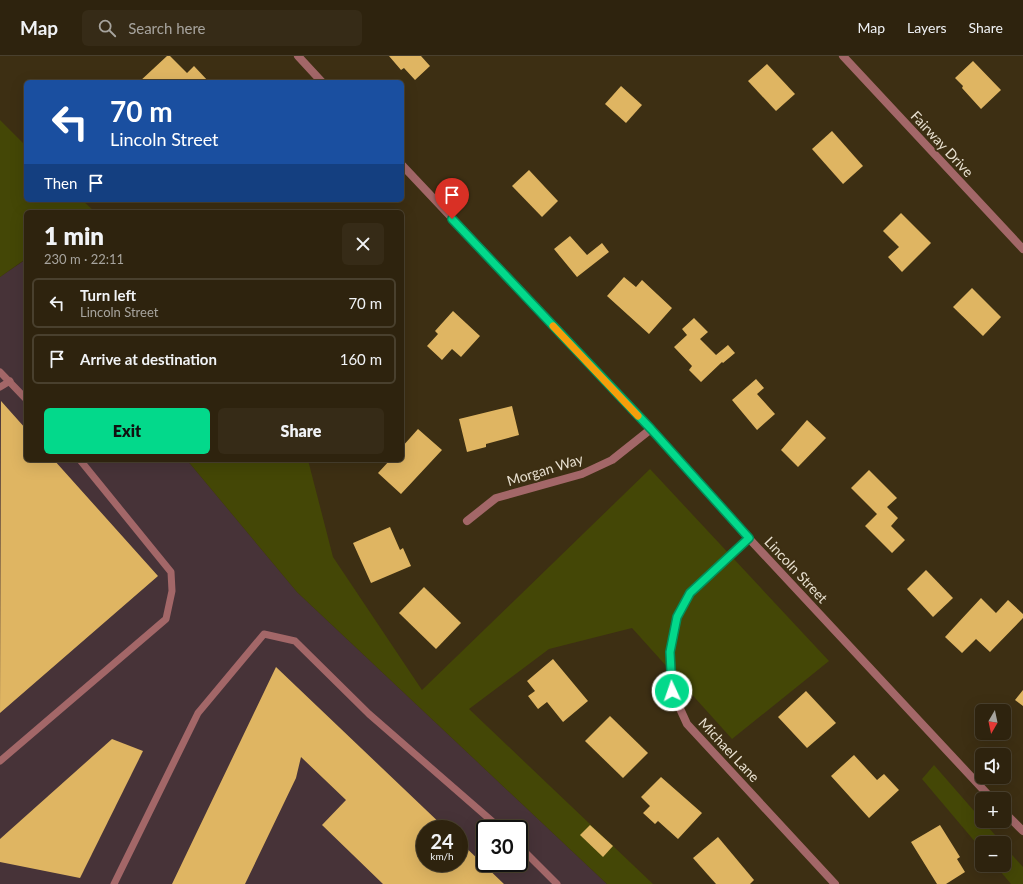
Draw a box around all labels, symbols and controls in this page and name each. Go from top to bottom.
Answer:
search box [82,10,362,46]
text: Map [20,16,58,39]
icon: search [96,17,118,39]
text: Search here [128,19,206,37]
text: Map [857,19,885,36]
text: Layers [907,19,947,36]
text: Share [969,19,1003,36]
text: 70 m [110,94,173,128]
icon: left [44,96,96,148]
street label: Fairway Drive [908,107,977,180]
text: Lincoln Street [110,128,219,150]
icon: arrive [85,172,107,194]
text: Then [44,174,77,192]
pin [435,178,469,219]
icon: arrive [441,184,463,206]
text: 1 min [44,221,104,250]
button: close [342,223,384,265]
text: 230 m · 22:11 [44,251,124,267]
text: Turn left [80,286,136,304]
icon: left [46,292,68,314]
text: 70 m [348,294,382,312]
text: Lincoln Street [80,304,158,320]
icon: arrive [46,348,68,370]
text: Arrive at destination [80,350,217,368]
text: 160 m [340,350,382,368]
button: Exit [44,408,210,454]
button: Share [218,408,384,454]
street label: Morgan Way [505,450,586,489]
street label: Lincoln Street [761,533,831,606]
position arrow [651,670,693,712]
north arrow [975,704,1011,740]
map controls [975,704,1011,872]
street label: Michael Lane [695,714,763,785]
button: sound [975,748,1011,784]
button: + [975,792,1011,828]
speed limit sign: 30 [476,820,528,872]
text: 24 [430,829,454,853]
button: − [975,836,1011,872]
text: km/h [430,850,454,862]

